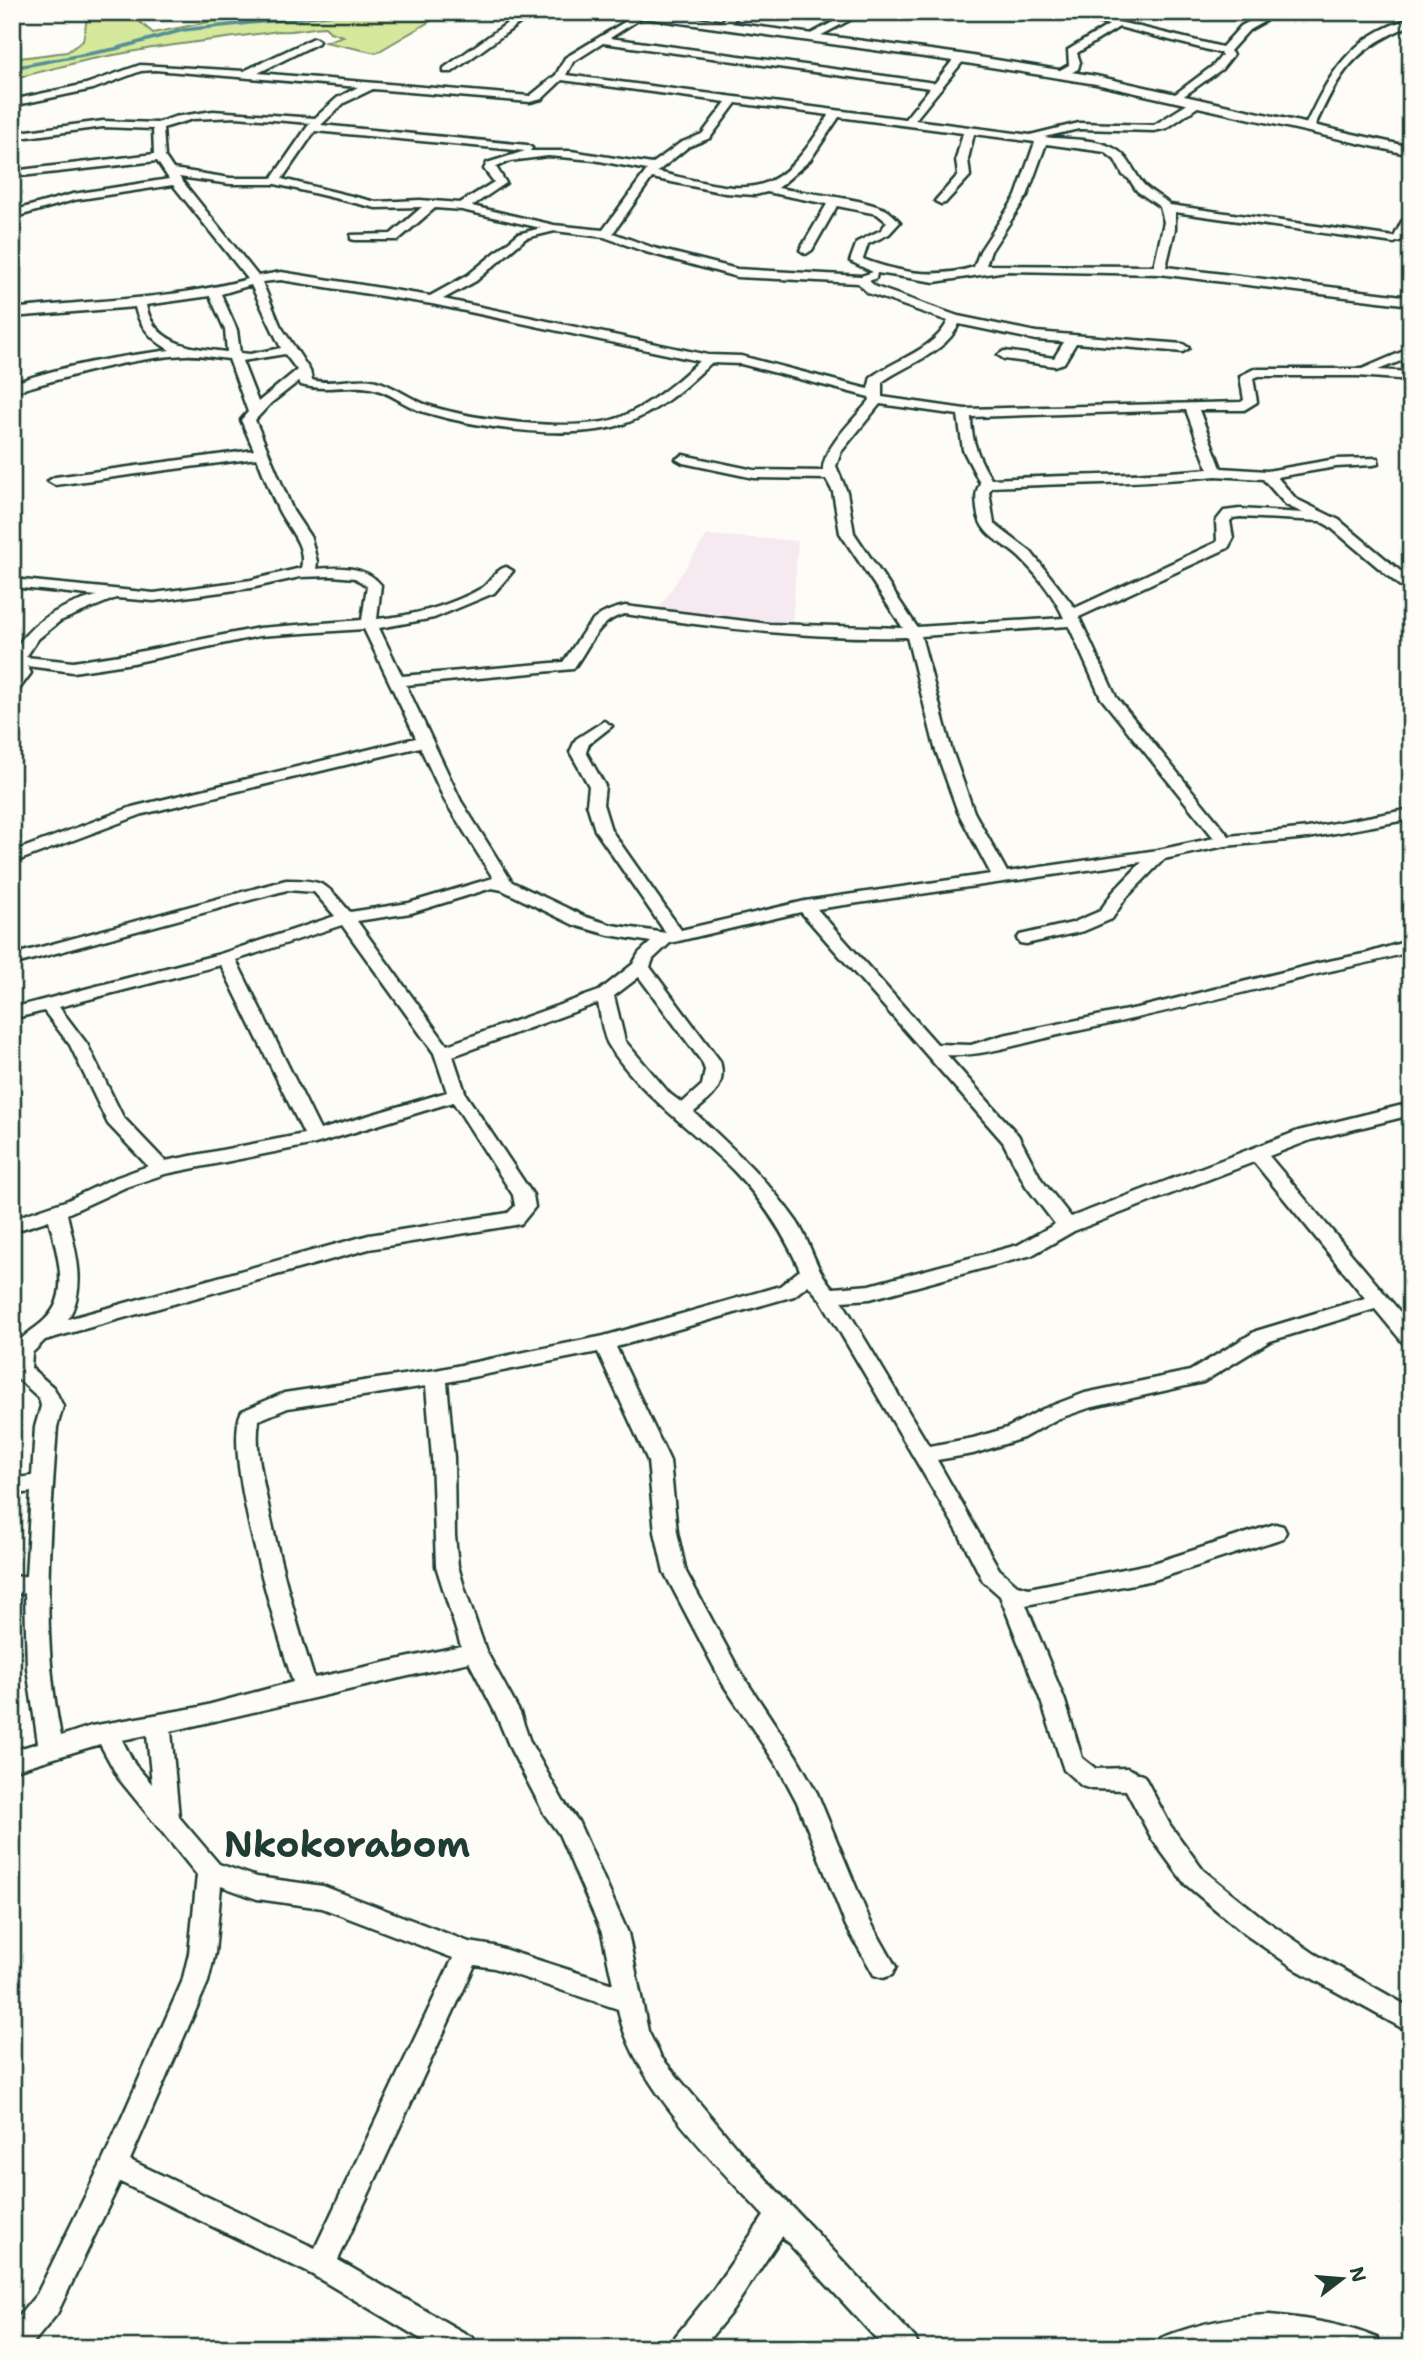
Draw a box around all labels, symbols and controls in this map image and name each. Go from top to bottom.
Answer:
district label: Nkokorabom [224,1819,470,1869]
north arrow [1308,2244,1378,2314]
text: N [1344,2264,1372,2285]

